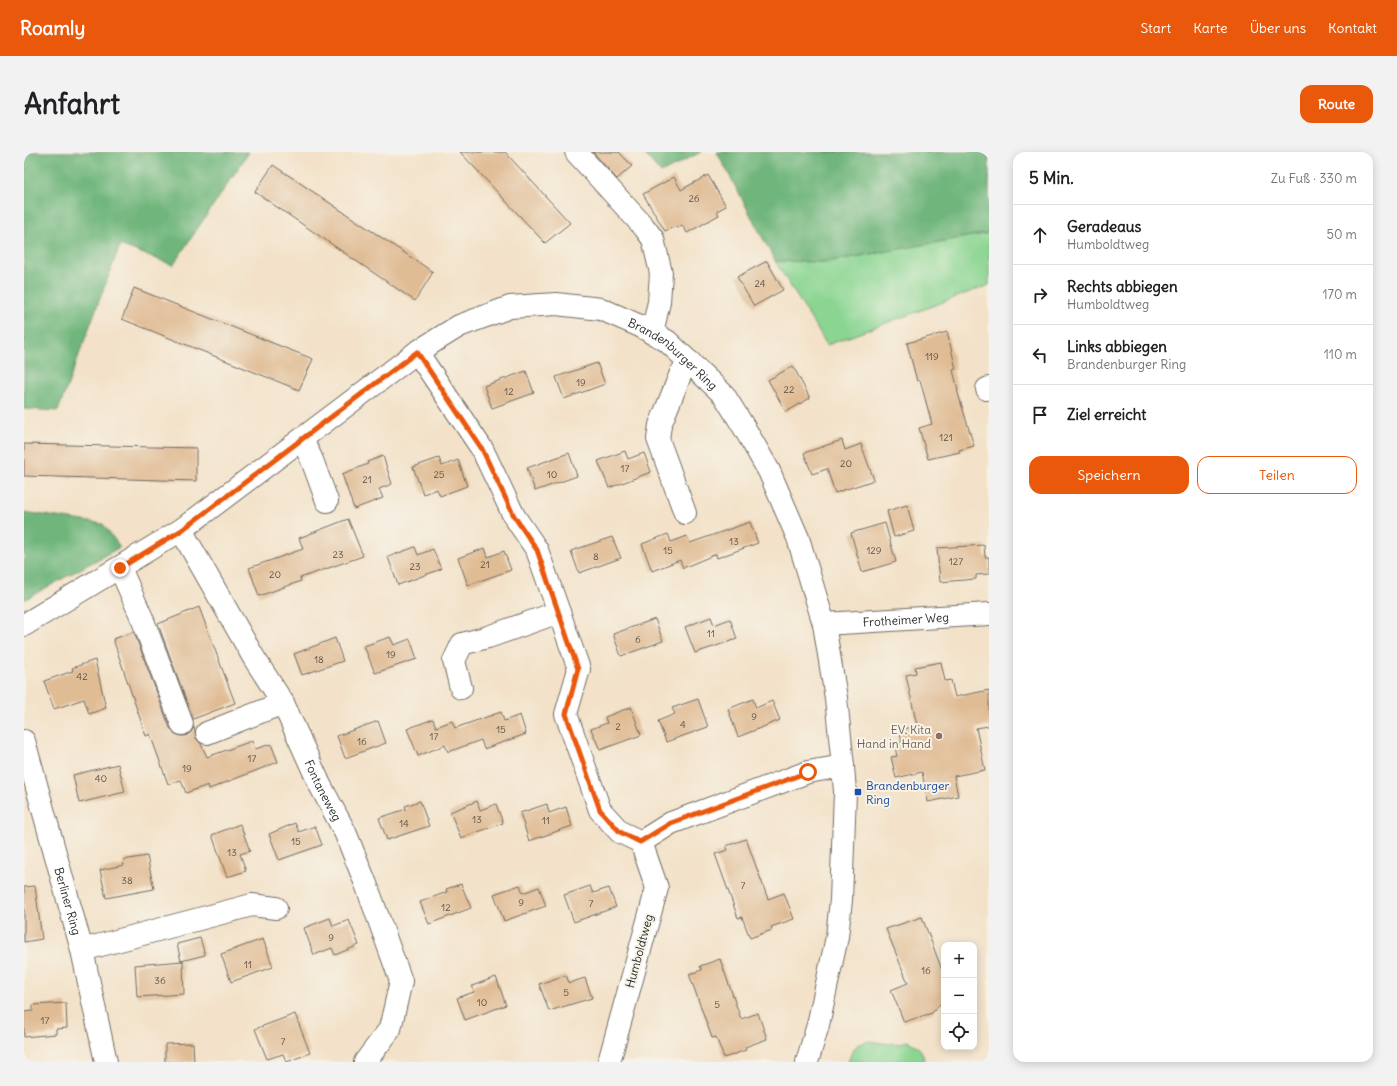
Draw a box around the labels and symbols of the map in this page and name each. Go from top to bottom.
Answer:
house number: 26 [688,192,700,205]
house number: 24 [754,277,766,290]
street label: Brandenburger Ring [626,314,721,393]
house number: 119 [925,350,939,363]
house number: 19 [576,376,586,389]
house number: 22 [784,383,795,396]
house number: 12 [504,385,514,398]
house number: 121 [939,431,953,444]
house number: 20 [840,457,852,470]
house number: 17 [621,462,630,475]
house number: 25 [433,468,445,481]
house number: 10 [547,468,557,481]
house number: 21 [362,473,372,486]
house number: 13 [729,535,739,548]
house number: 15 [663,544,673,557]
house number: 129 [866,544,882,557]
house number: 23 [332,548,344,561]
house number: 8 [593,550,599,563]
house number: 127 [949,555,963,568]
house number: 21 [480,558,490,571]
route end [111,559,129,577]
house number: 23 [409,560,421,573]
house number: 20 [269,568,281,581]
street label: Frotheimer Weg [862,609,949,629]
house number: 11 [707,627,715,640]
house number: 6 [635,633,641,646]
house number: 19 [386,648,396,661]
house number: 18 [314,653,324,666]
house number: 42 [76,670,88,683]
house number: 9 [751,710,757,723]
house number: 4 [680,718,686,731]
house number: 2 [615,720,621,733]
place label: EV. Kita Hand in Hand [857,722,931,751]
house number: 15 [496,723,506,736]
house number: 17 [430,730,439,743]
marker: EV. Kita Hand in Hand [934,731,944,741]
house number: 16 [357,735,367,748]
house number: 17 [248,752,257,765]
street label: Fontaneweg [302,757,345,823]
house number: 19 [182,762,192,775]
route start [799,763,817,781]
house number: 40 [95,772,107,785]
place label: Brandenburger Ring [866,778,949,807]
marker: Brandenburger Ring [853,787,863,797]
house number: 13 [472,813,482,826]
house number: 11 [542,814,550,827]
house number: 14 [399,817,409,830]
house number: 15 [291,835,301,848]
house number: 13 [227,846,237,859]
street label: Berliner Ring [52,865,85,937]
house number: 38 [121,874,133,887]
house number: 7 [741,879,746,892]
house number: 9 [518,896,524,909]
house number: 7 [589,897,594,910]
house number: 12 [441,901,451,914]
street label: Humboldtweg [622,912,656,990]
house number: 9 [328,931,334,944]
house number: 11 [244,958,252,971]
house number: 16 [921,964,931,977]
house number: 36 [154,974,166,987]
house number: 5 [563,986,569,999]
house number: 10 [477,996,487,1009]
house number: 5 [714,998,720,1011]
house number: 17 [41,1014,50,1027]
house number: 7 [281,1035,286,1048]

